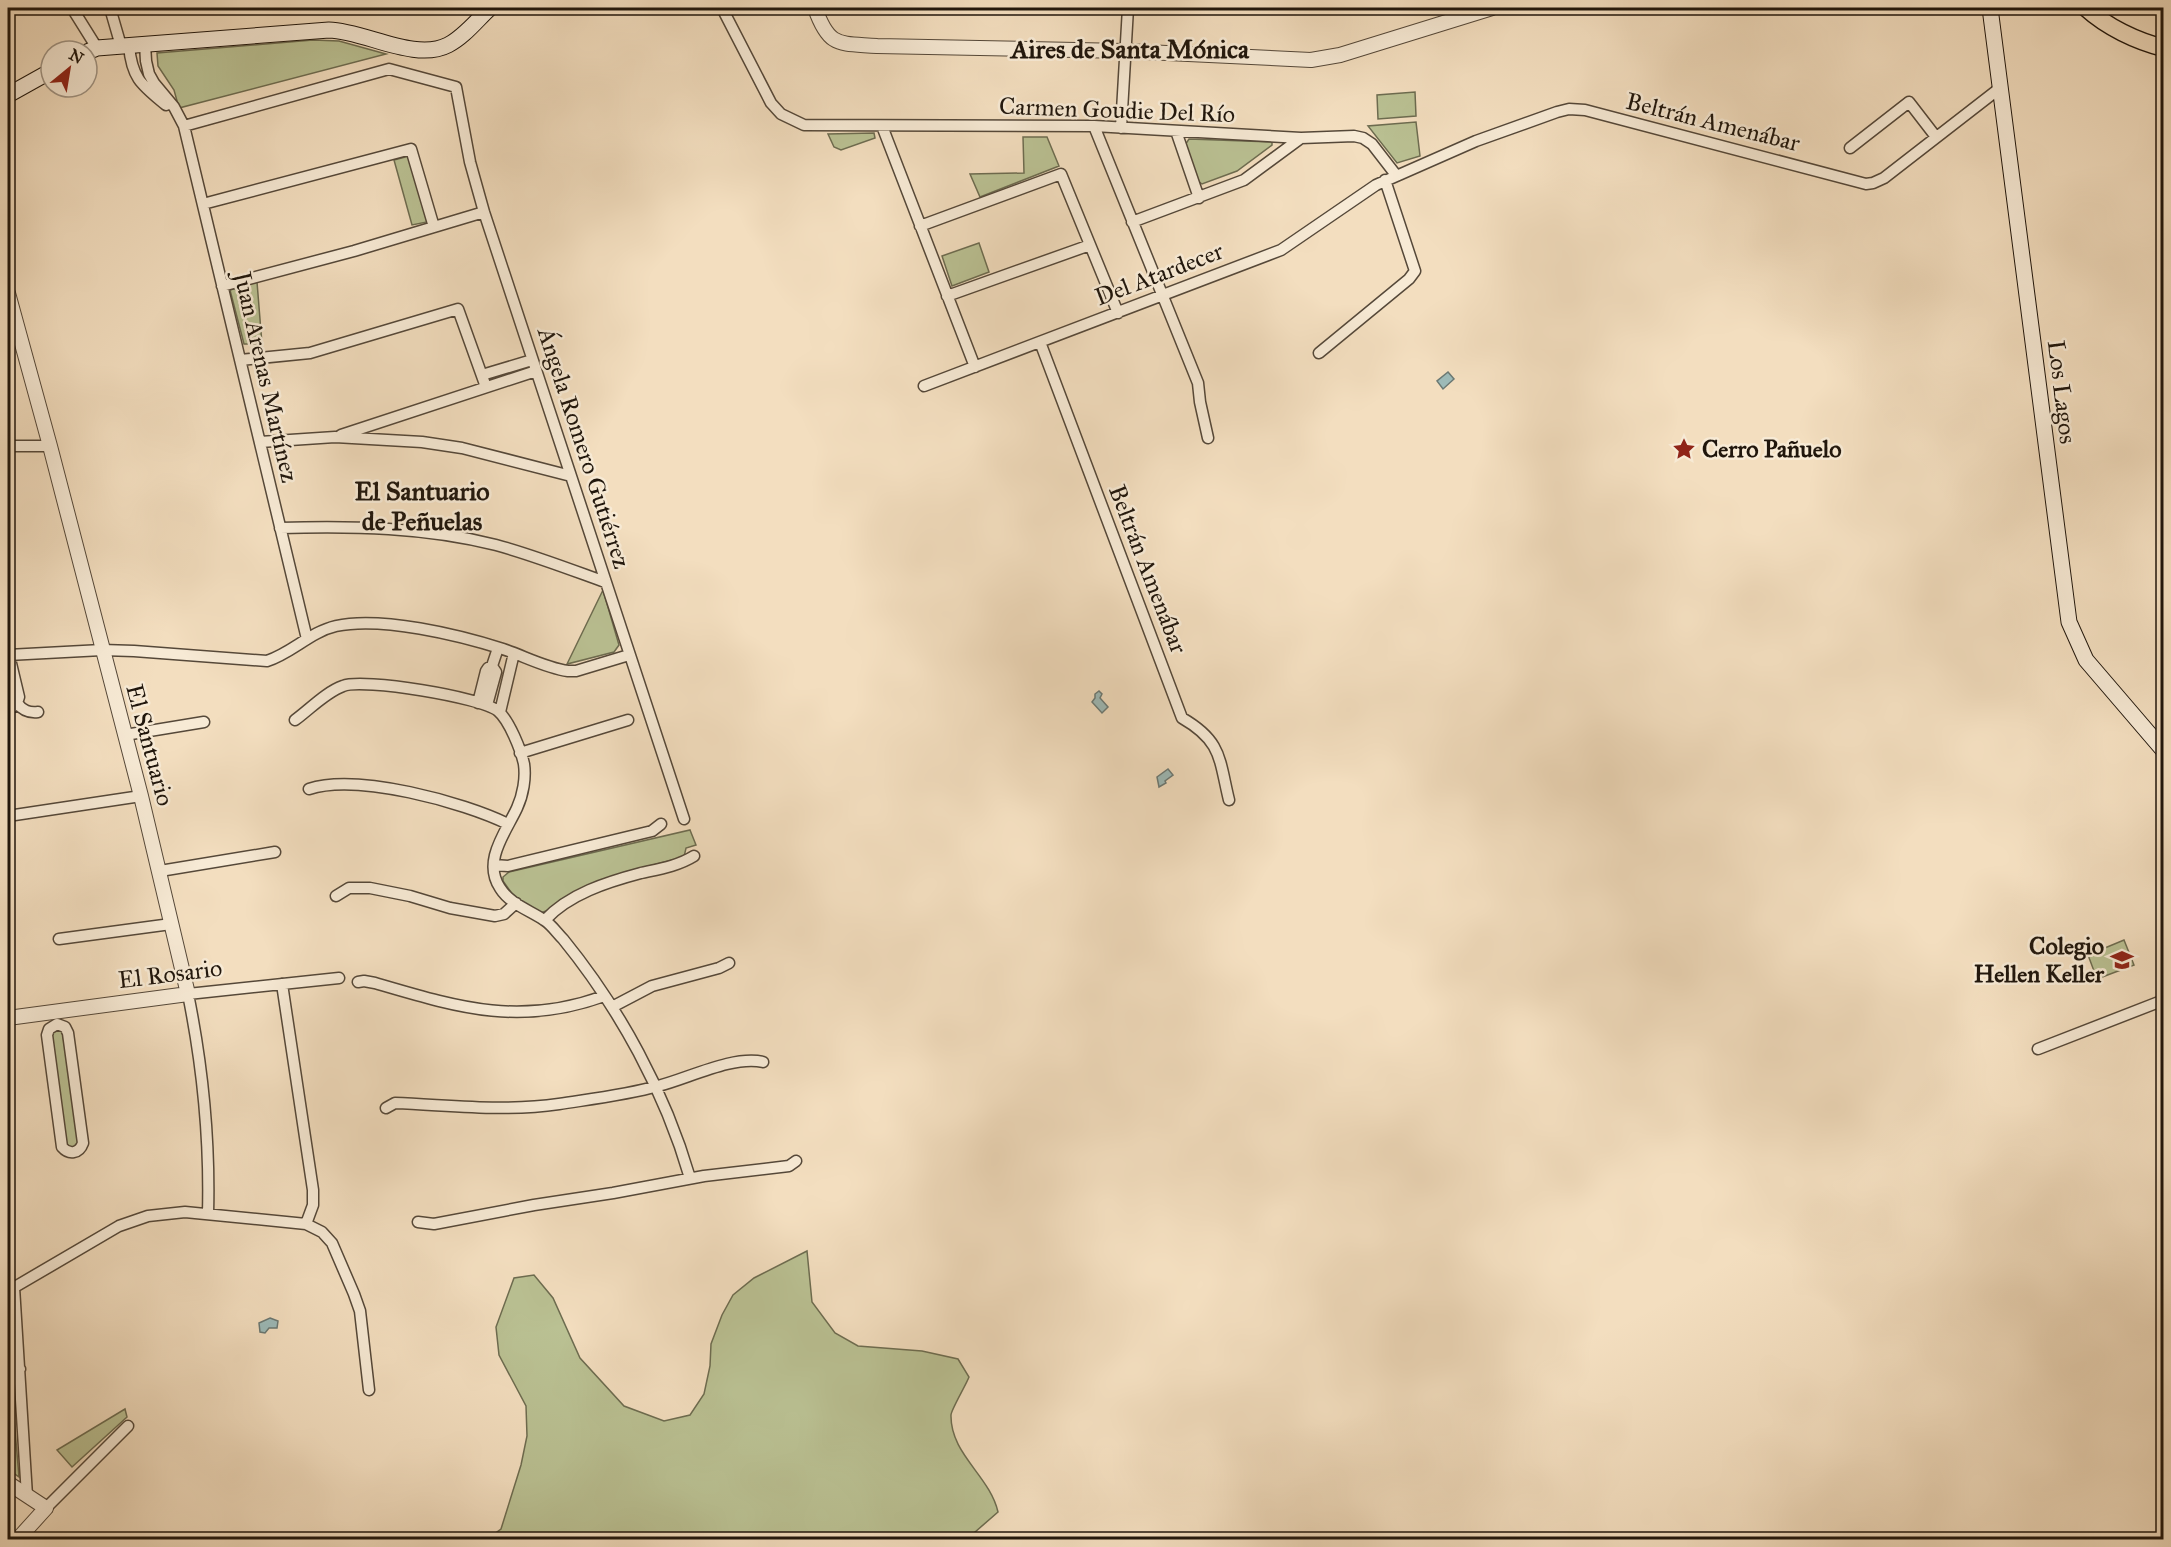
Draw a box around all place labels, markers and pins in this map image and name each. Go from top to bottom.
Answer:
place label: Cerro Pañuelo [1702,434,1841,464]
place icon: Cerro Pañuelo [1671,436,1697,462]
place label: Colegio Hellen Keller [1974,931,2105,989]
school or university icon: Colegio Hellen Keller [2109,947,2135,973]

